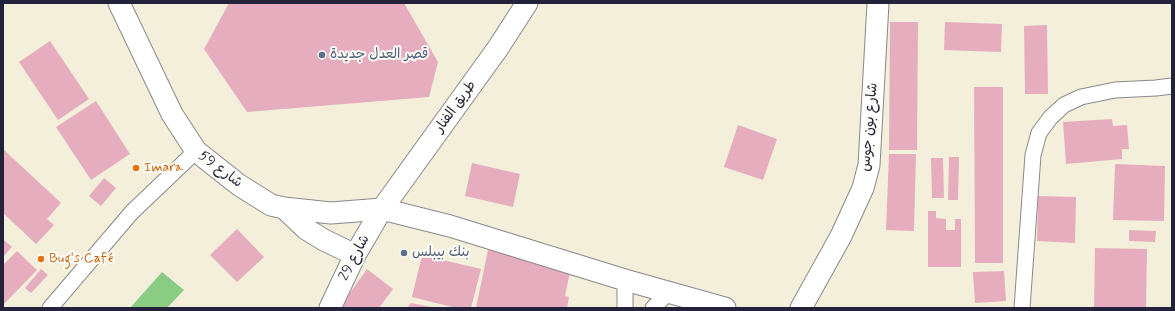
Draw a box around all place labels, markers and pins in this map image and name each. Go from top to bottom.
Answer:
place label: قصر العدل جديدة [330,47,428,63]
marker: قصر العدل جديدة [317,50,327,60]
place label: Imara [144,160,183,176]
marker: Imara [131,163,141,173]
place label: بنك بيبلس [412,245,470,261]
marker: بنك بيبلس [399,248,409,258]
place label: Bug's Café [49,251,113,267]
marker: Bug's Café [36,254,46,264]

